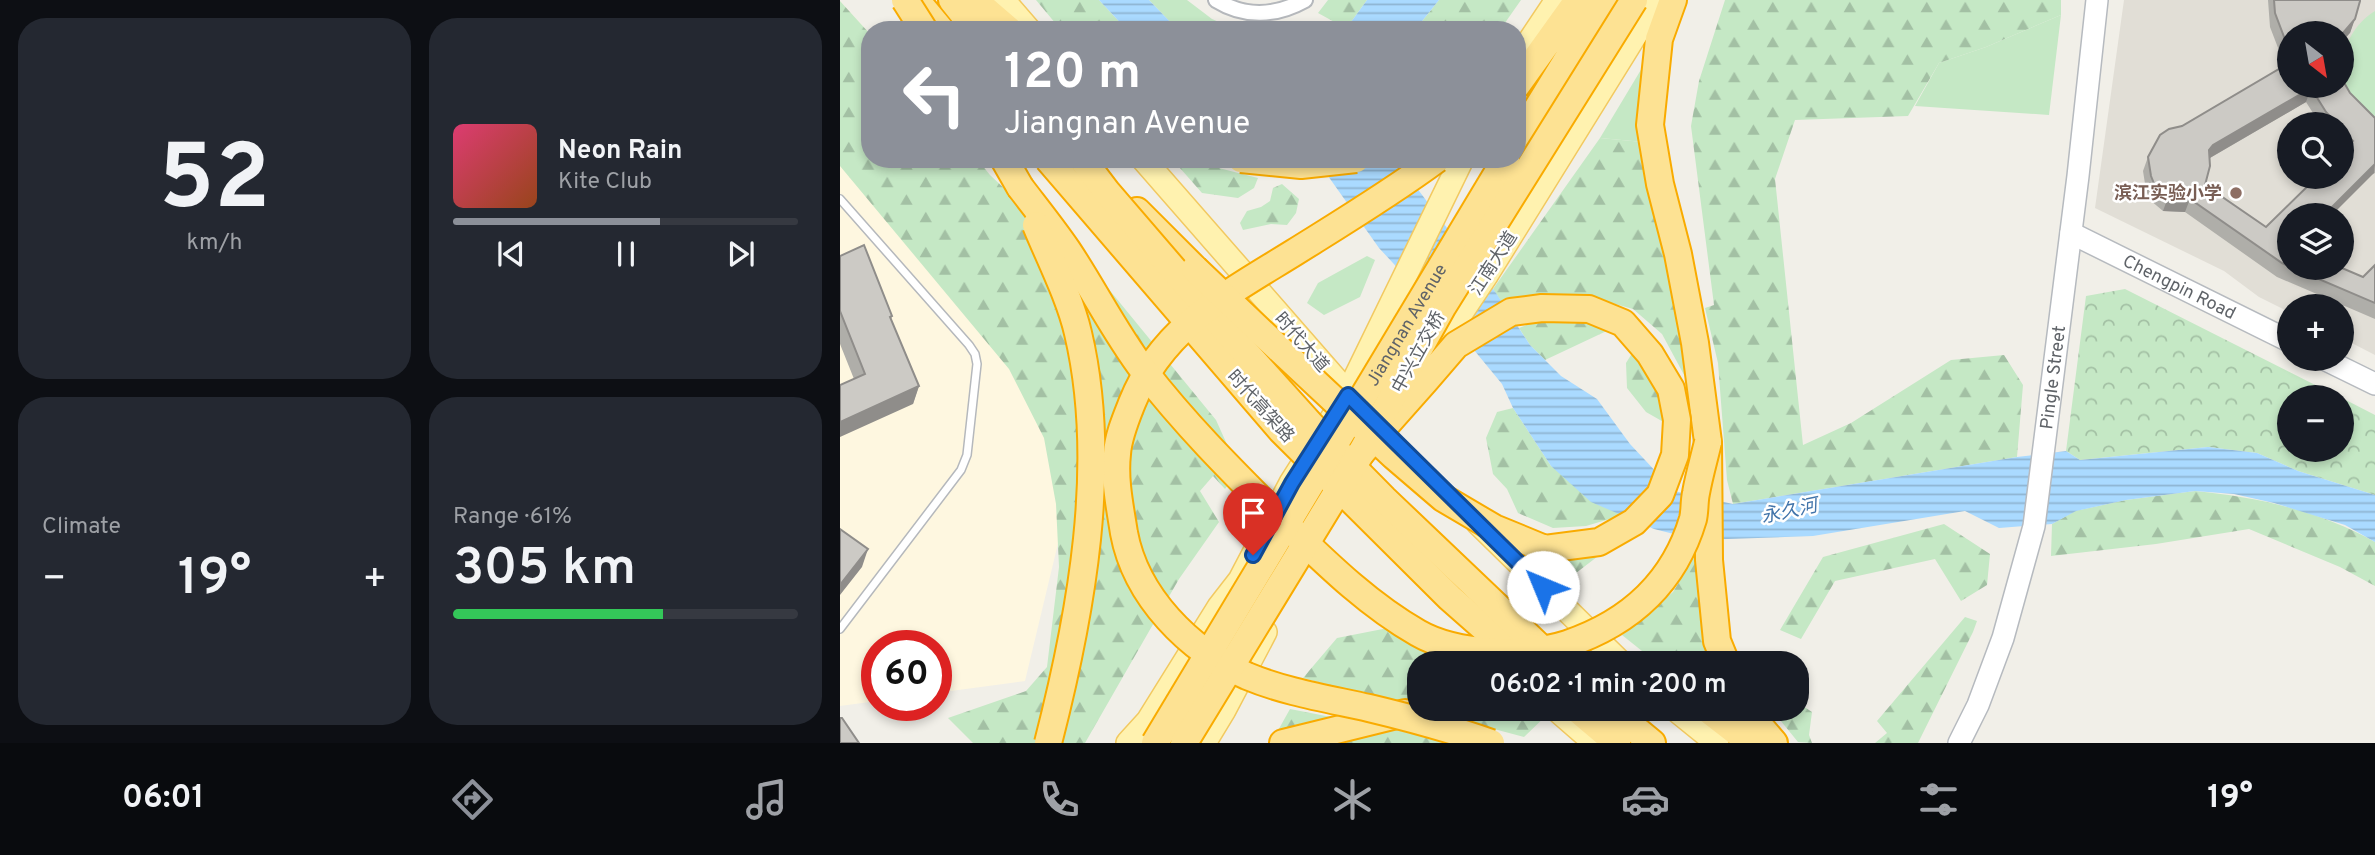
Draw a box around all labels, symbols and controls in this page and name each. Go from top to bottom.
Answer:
north arrow [2277,21,2354,98]
map controls [2277,21,2354,462]
text: 120 m [1004,44,1141,106]
icon: left [889,49,980,140]
text: Jiangnan Avenue [1004,105,1250,145]
button: search [2277,112,2354,189]
text: 52 [159,126,270,241]
text: Neon Rain [558,135,683,168]
text: Kite Club [558,168,652,197]
place label: 滨江实验小学 [2114,183,2222,206]
marker: 滨江实验小学 [2228,185,2244,201]
button: layers [2277,203,2354,280]
street label: 江南大道 [1465,227,1524,300]
text: km/h [187,229,242,258]
icon: previous [492,235,530,273]
icon: pause [607,235,645,273]
icon: next [722,235,760,273]
street label: Chengpin Road [2118,250,2239,326]
street label: Jiangnan Avenue [1362,260,1453,391]
button: + [2277,294,2354,371]
street label: 时代大道 [1269,308,1333,378]
street label: 中兴立交桥 [1387,308,1451,398]
street label: Pingle Street [2036,324,2072,431]
street label: 时代高架路 [1221,366,1299,448]
button: − [2277,385,2354,462]
pin [1223,483,1283,555]
water label: 永久河 [1759,493,1824,530]
icon: arrive [1234,494,1272,532]
text: Range · 61% [453,503,572,532]
text: Climate [42,513,121,542]
text: 305 km [453,537,636,603]
text: 19° [178,547,251,613]
position arrow [1506,550,1580,624]
text: − [42,556,67,605]
text: + [362,556,387,605]
speed limit sign: 60 [861,630,952,721]
text: 06:02 · 1 min · 200 m [1489,669,1727,702]
icon: directions [448,775,497,824]
icon: music [742,775,791,824]
icon: phone [1035,775,1084,824]
icon: climate [1328,775,1377,824]
icon: car [1621,775,1670,824]
icon: filters [1914,775,1963,824]
text: 06:01 [122,779,204,819]
text: 19° [2207,779,2253,819]

